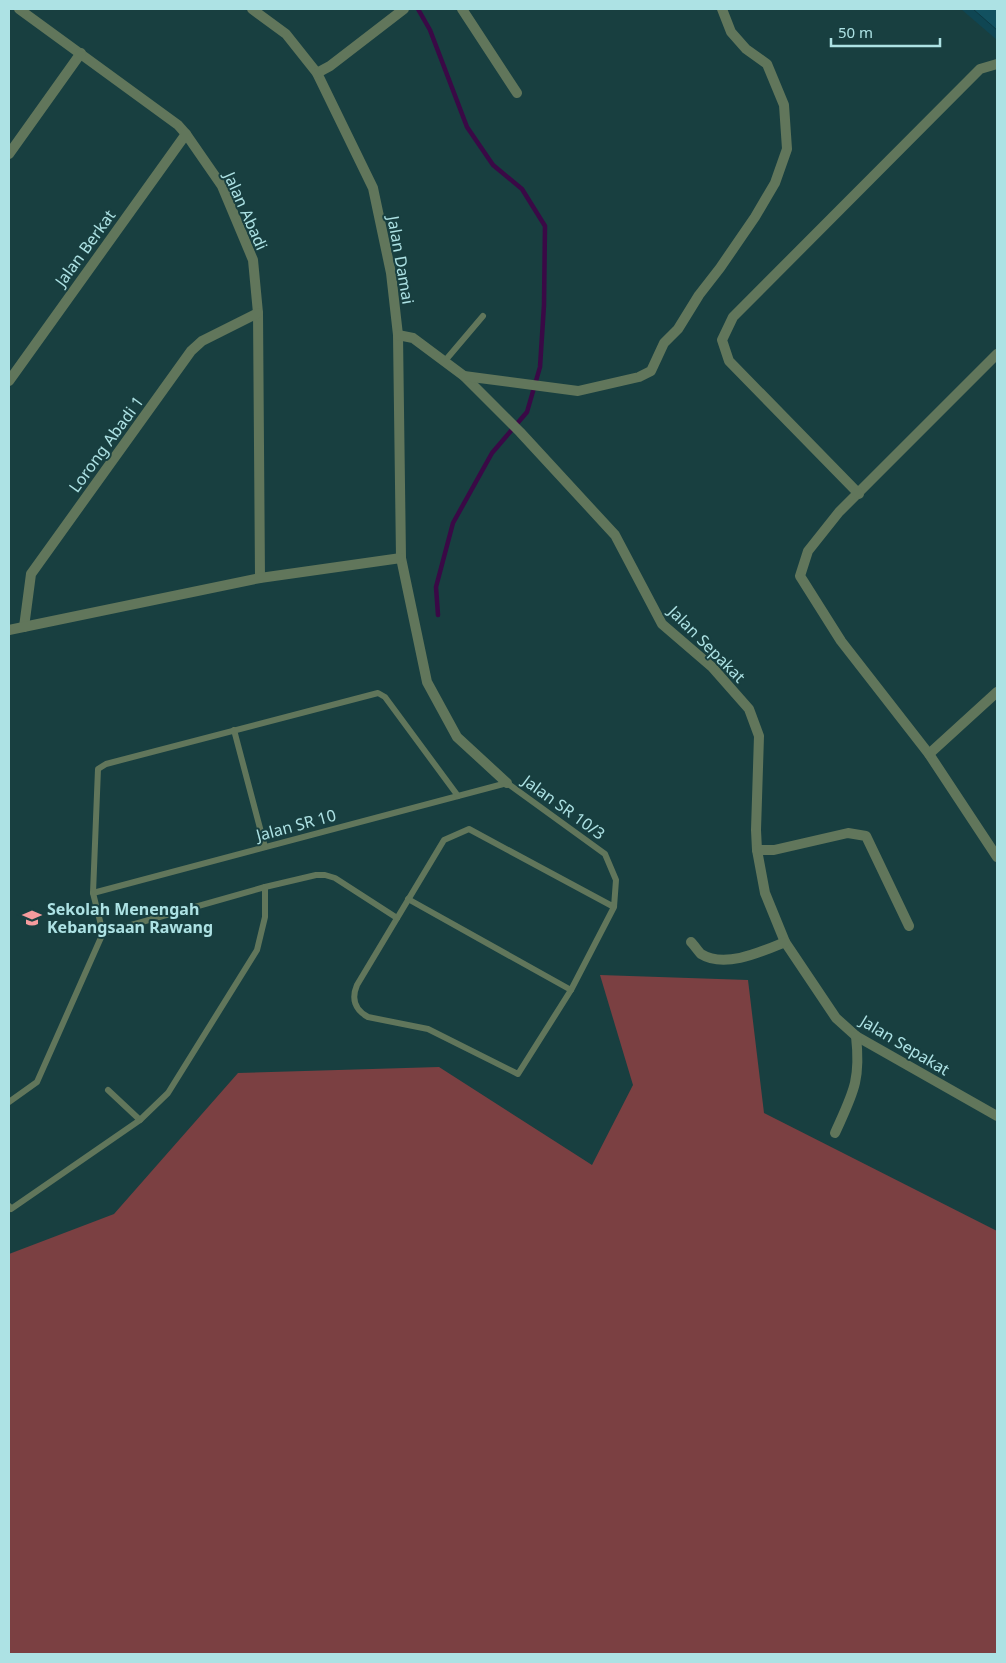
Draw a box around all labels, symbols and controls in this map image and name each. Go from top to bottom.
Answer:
scale bar [831,15,940,47]
text: 50 m [838,22,873,42]
street label: Jalan Abadi [218,167,273,254]
street label: Jalan Berkat [49,205,120,292]
street label: Jalan Damai [382,212,420,306]
street label: Lorong Abadi 1 [64,391,148,497]
street label: Jalan Sepakat [662,599,750,687]
street label: Jalan SR 10/3 [517,768,610,844]
street label: Jalan SR 10 [252,804,338,847]
place label: Sekolah Menengah Kebangsaan Rawang [47,898,213,938]
school or university icon: Sekolah Menengah Kebangsaan Rawang [21,907,43,929]
street label: Jalan Sepakat [855,1009,954,1080]

